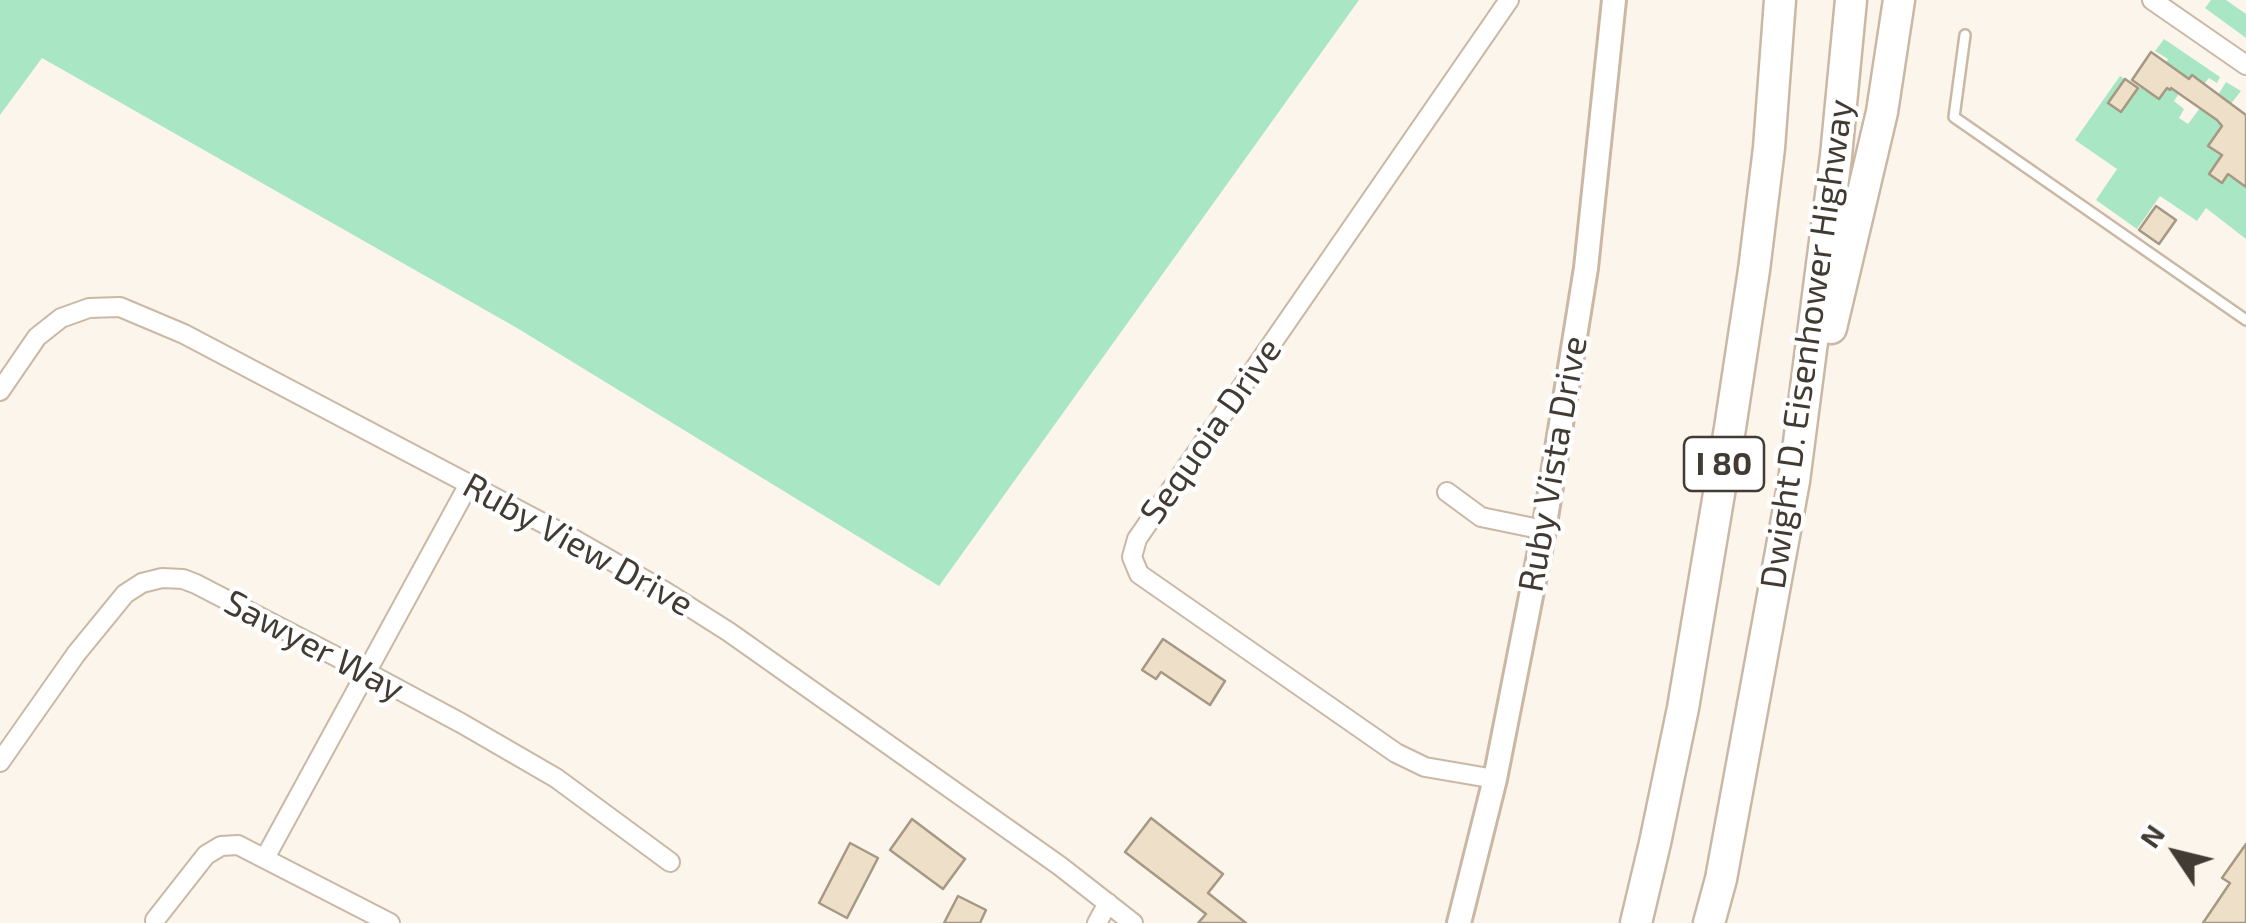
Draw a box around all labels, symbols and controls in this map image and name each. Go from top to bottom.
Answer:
street label: Dwight D. Eisenhower Highway [1752,97,1862,591]
street label: Sequoia Drive [1132,330,1290,532]
street label: Ruby Vista Drive [1510,333,1596,595]
road number: I 80 [1684,437,1764,491]
street label: Ruby View Drive [456,465,700,625]
street label: Sawyer Way [217,581,411,711]
north arrow [2126,803,2226,903]
text: N [2132,818,2171,854]

